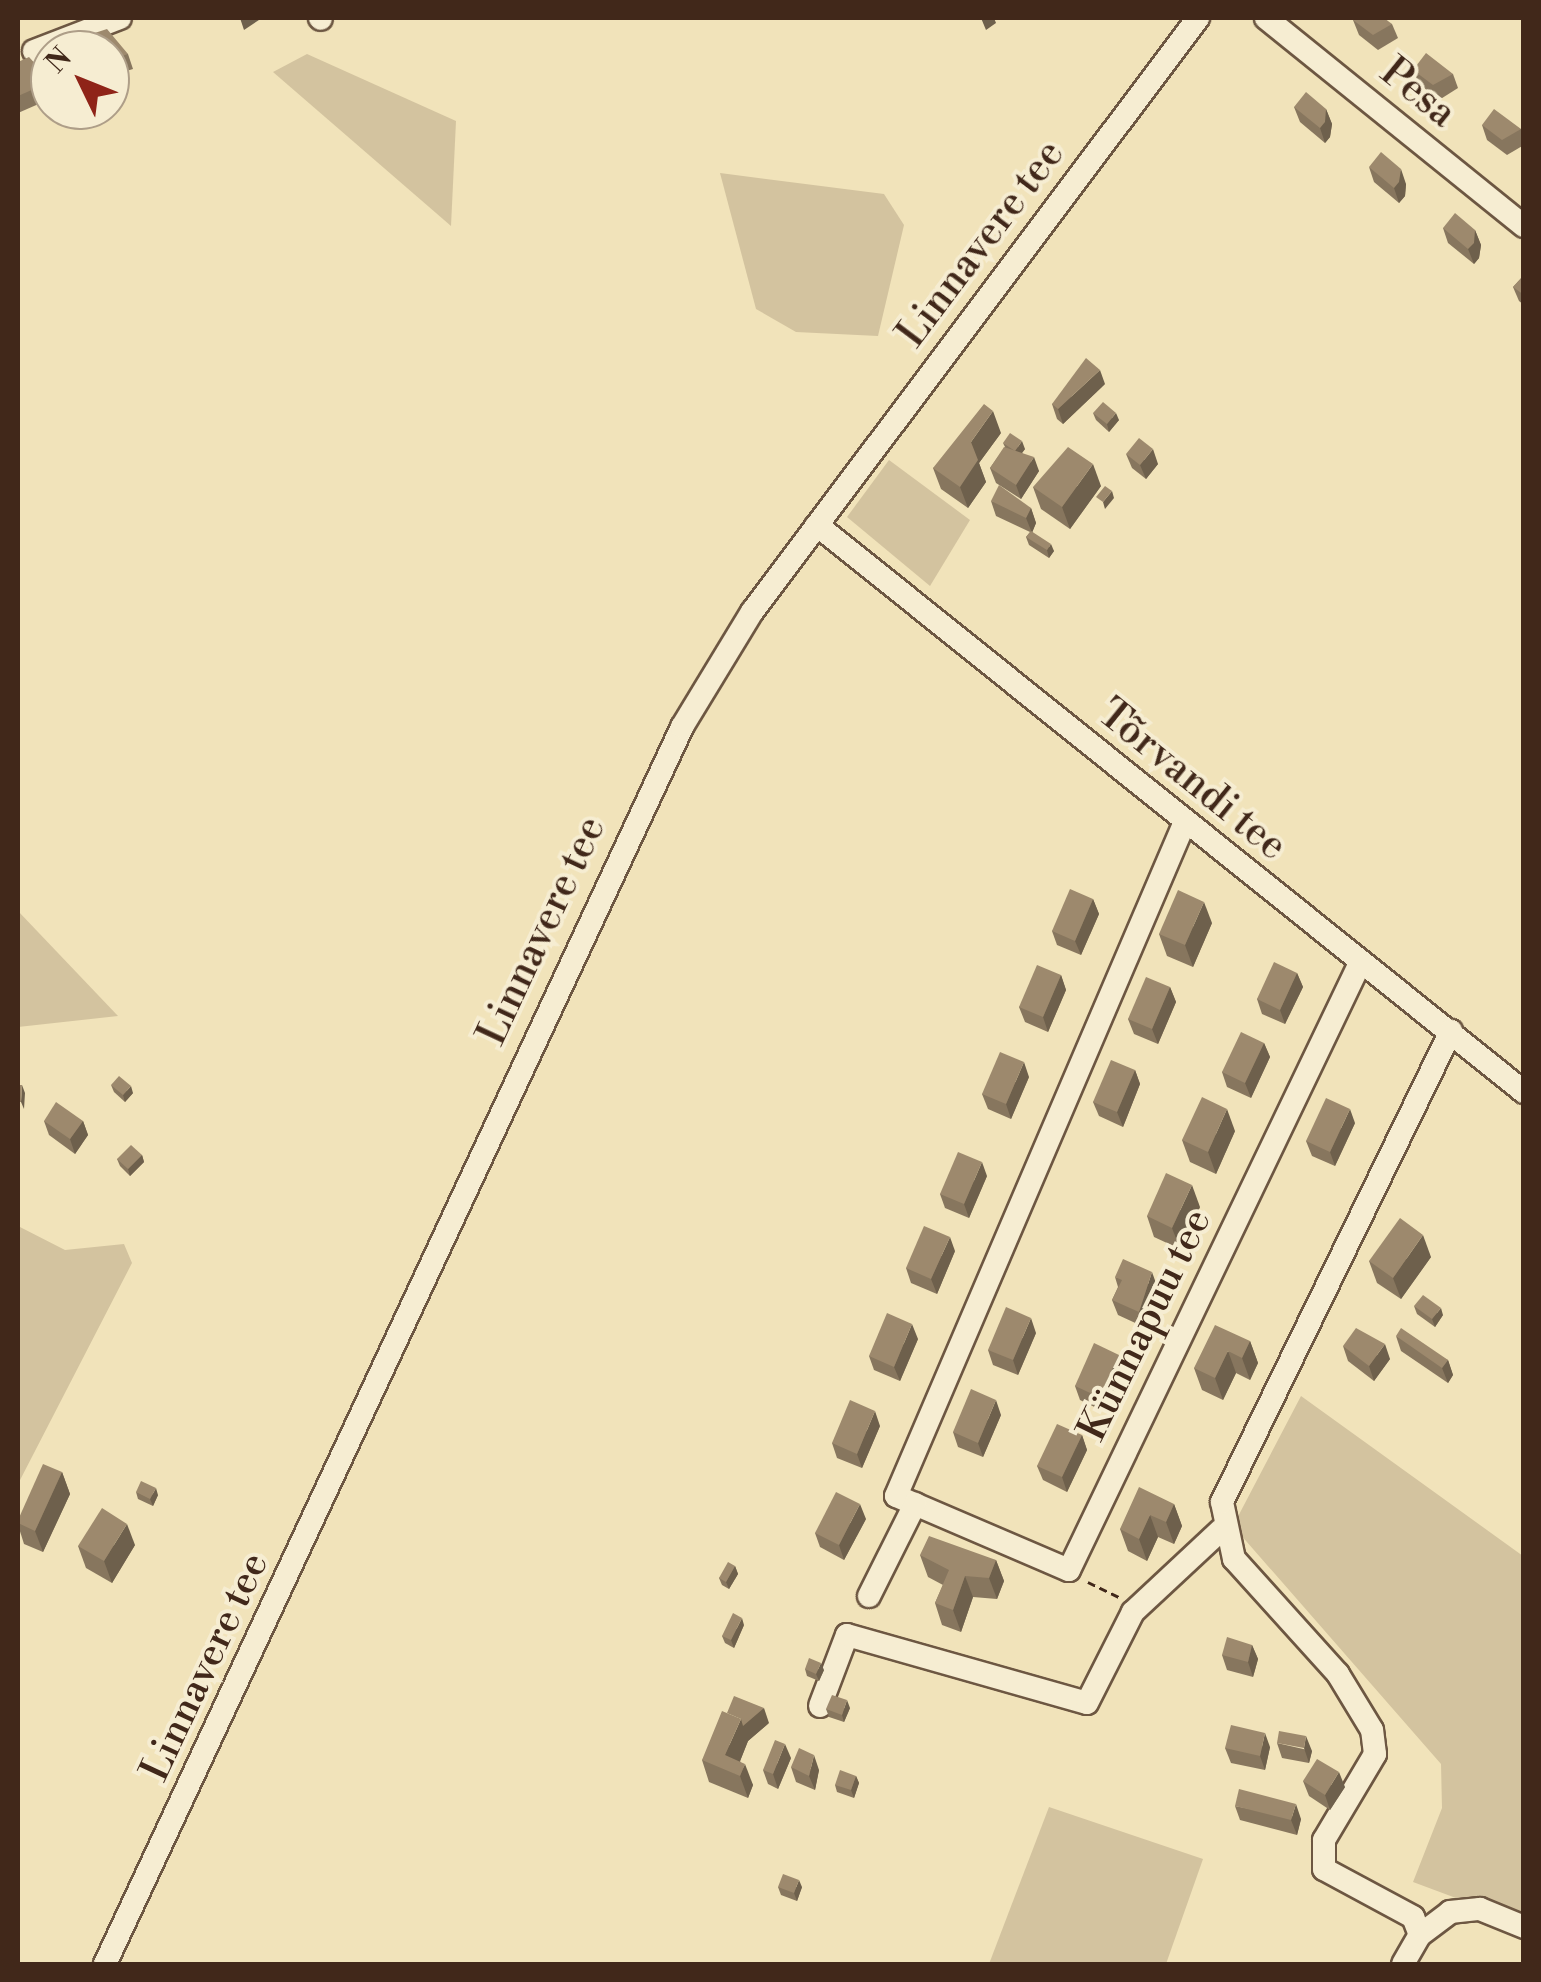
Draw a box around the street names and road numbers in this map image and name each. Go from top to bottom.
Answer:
street label: Pesa [1371,48,1465,138]
street label: Linnavere tee [888,131,1074,357]
street label: Tõrvandi tee [1088,690,1296,870]
street label: Linnavere tee [468,809,616,1053]
street label: Künnapuu tee [1068,1201,1222,1449]
street label: Linnavere tee [131,1545,279,1789]

